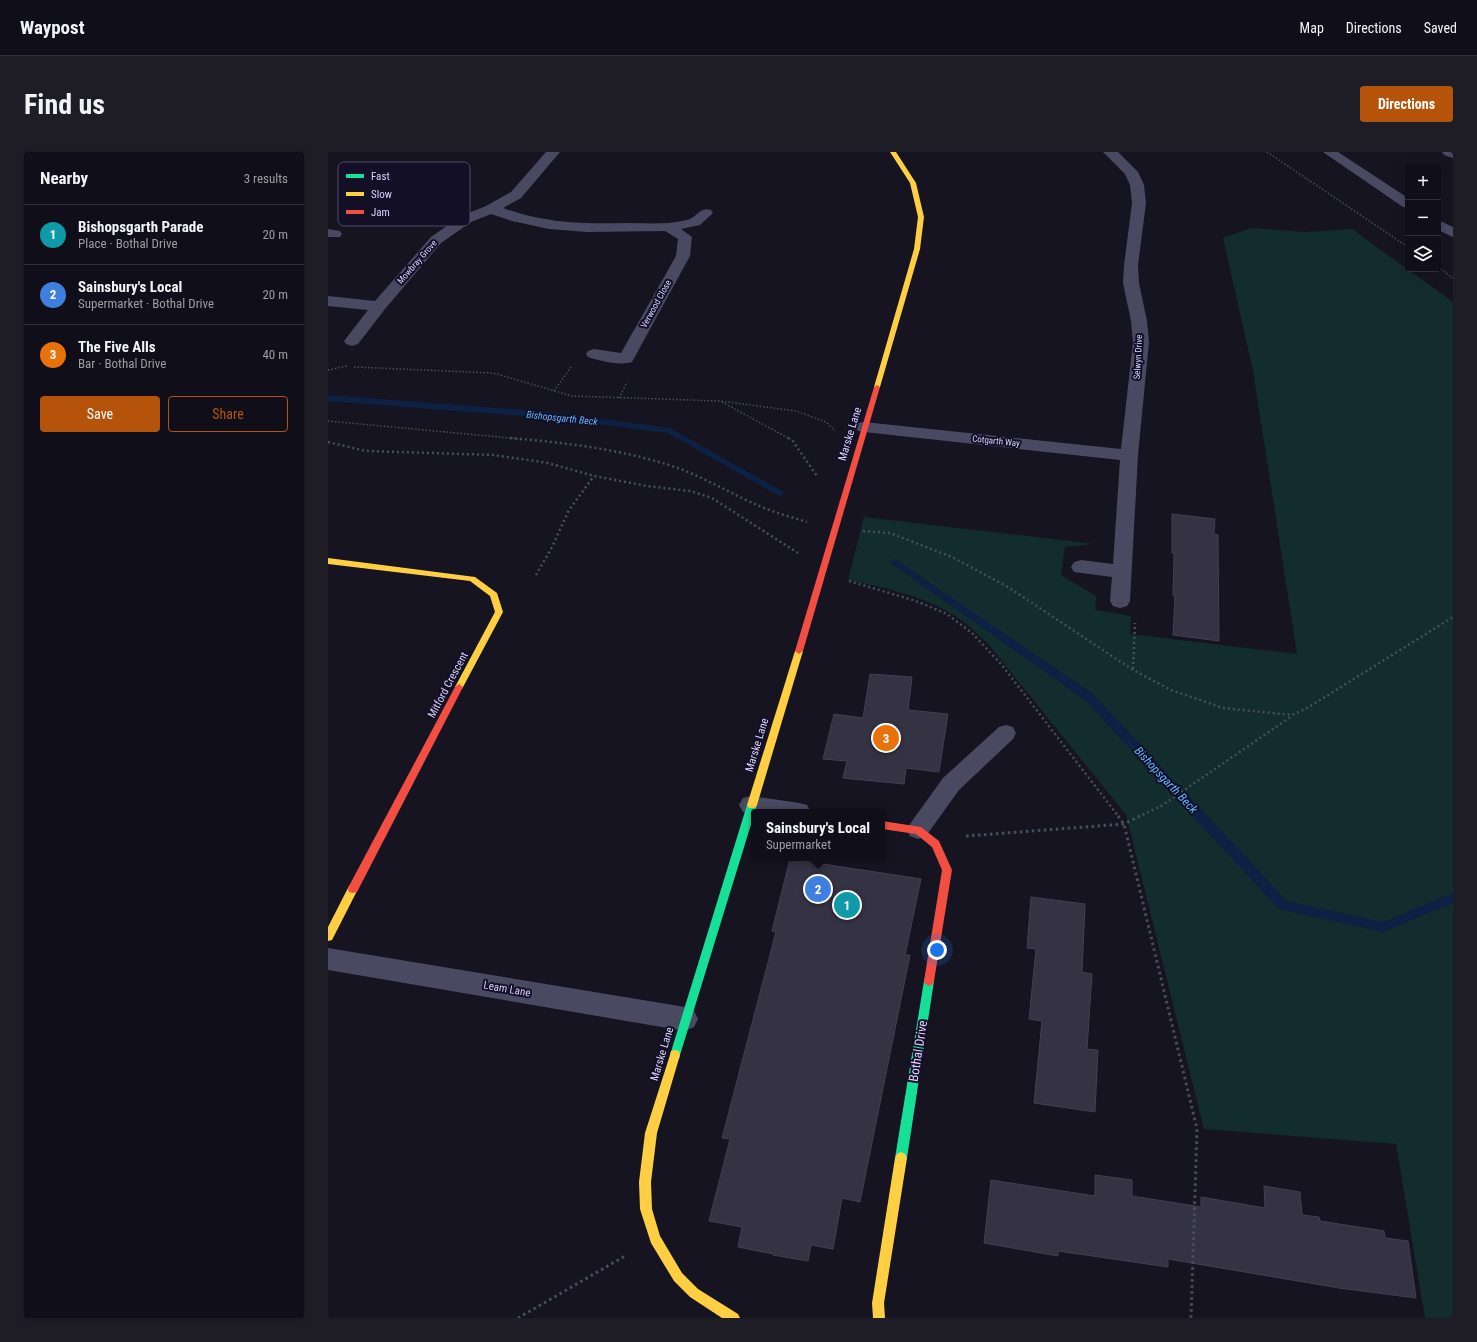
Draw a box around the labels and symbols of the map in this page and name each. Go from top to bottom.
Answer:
legend [338,162,470,226]
text: Fast [371,170,390,183]
text: Slow [371,188,392,201]
text: Jam [371,206,390,219]
street label: Mowbray Grove [395,238,439,286]
street label: Verwood Close [639,278,673,330]
street label: Selwyn Drive [1132,334,1144,380]
street label: Marske Lane [836,406,864,462]
water label: Bishopsgarth Beck [526,409,599,427]
street label: Cotgarth Way [972,434,1021,448]
street label: Mitford Crescent [425,650,471,720]
street label: Marske Lane [743,717,771,773]
pin: 3 [873,723,899,753]
water label: Bishopsgarth Beck [1131,744,1201,817]
pin: 2 [805,874,831,904]
pin: 1 [834,890,860,920]
your location [927,940,947,960]
street label: Leam Lane [483,978,531,1000]
street label: Bothal Drive [906,1019,930,1083]
street label: Marske Lane [648,1026,676,1082]

